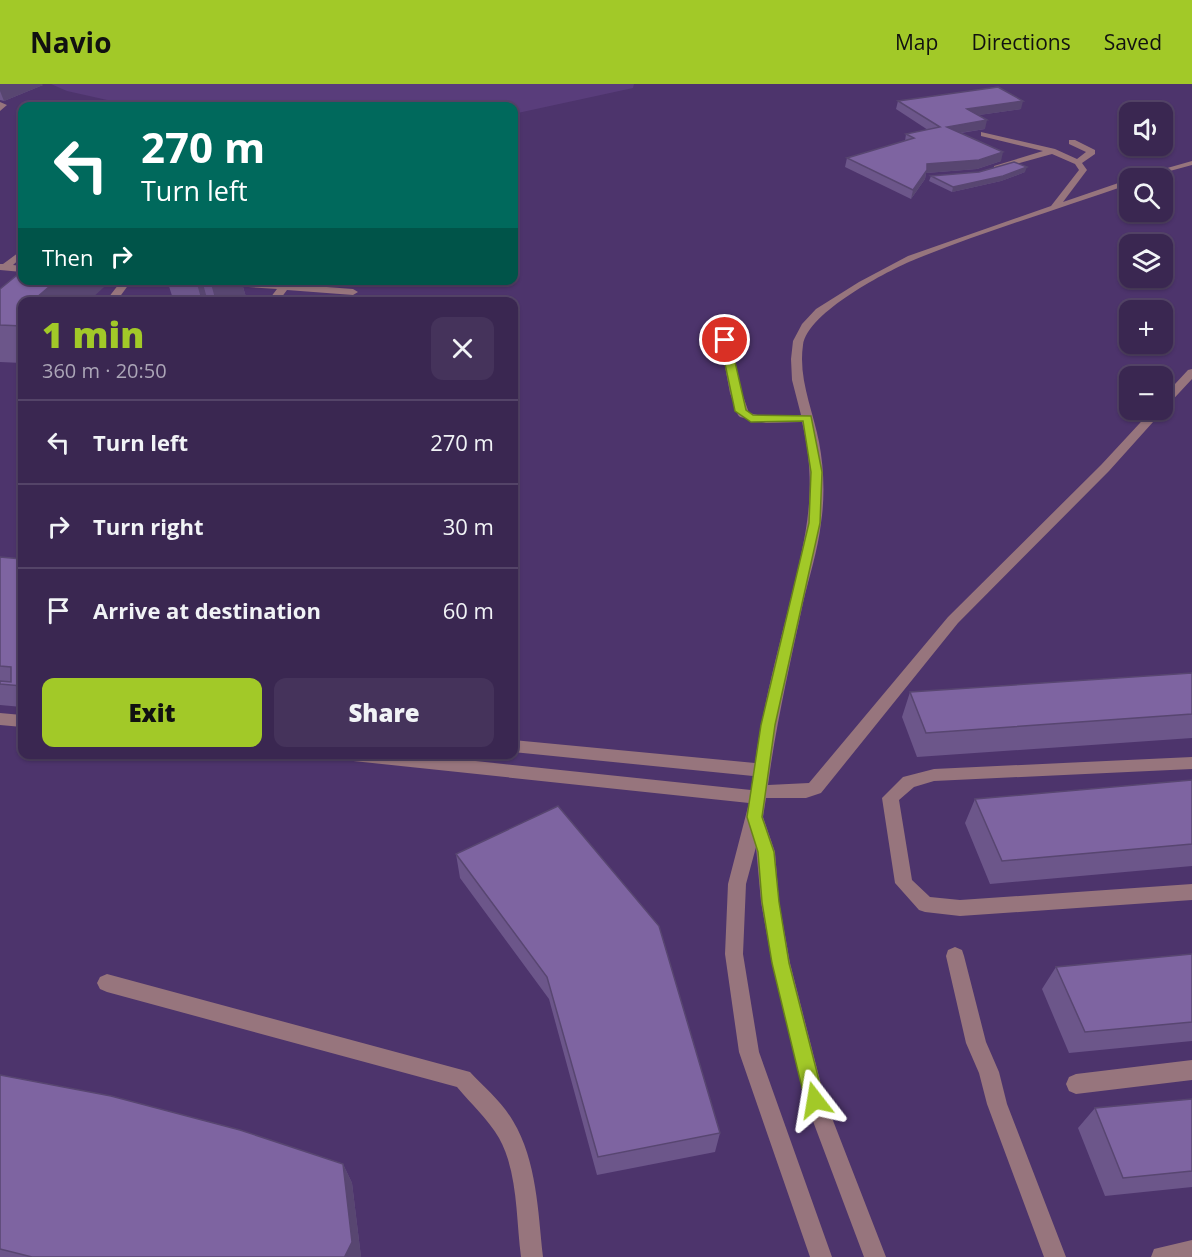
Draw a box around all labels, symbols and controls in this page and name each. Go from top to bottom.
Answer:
text: Navio [30,23,111,61]
text: Map [895,28,938,56]
text: Directions [971,28,1071,56]
text: Saved [1104,28,1162,56]
map controls [1119,102,1173,420]
button: sound [1119,102,1173,156]
text: 270 m [141,118,265,175]
icon: left [42,126,120,204]
button: search [1119,168,1173,222]
text: Turn left [141,172,248,209]
button: layers [1119,234,1173,288]
icon: right [105,240,138,273]
text: Then [42,242,93,272]
button: + [1119,300,1173,354]
text: 1 min [42,310,144,359]
pin [699,314,750,365]
button: close [431,317,494,380]
icon: arrive [708,323,741,356]
text: 360 m · 20:50 [42,357,167,384]
button: − [1119,366,1173,420]
icon: left [42,426,75,459]
text: Turn left [93,427,188,457]
text: 270 m [430,427,494,457]
icon: right [42,510,75,543]
text: Turn right [93,511,204,541]
text: 30 m [443,511,494,541]
icon: arrive [42,594,75,627]
text: Arrive at destination [93,595,321,625]
text: 60 m [443,595,494,625]
button: Exit [42,678,262,747]
button: Share [274,678,494,747]
position arrow [783,1068,847,1132]

